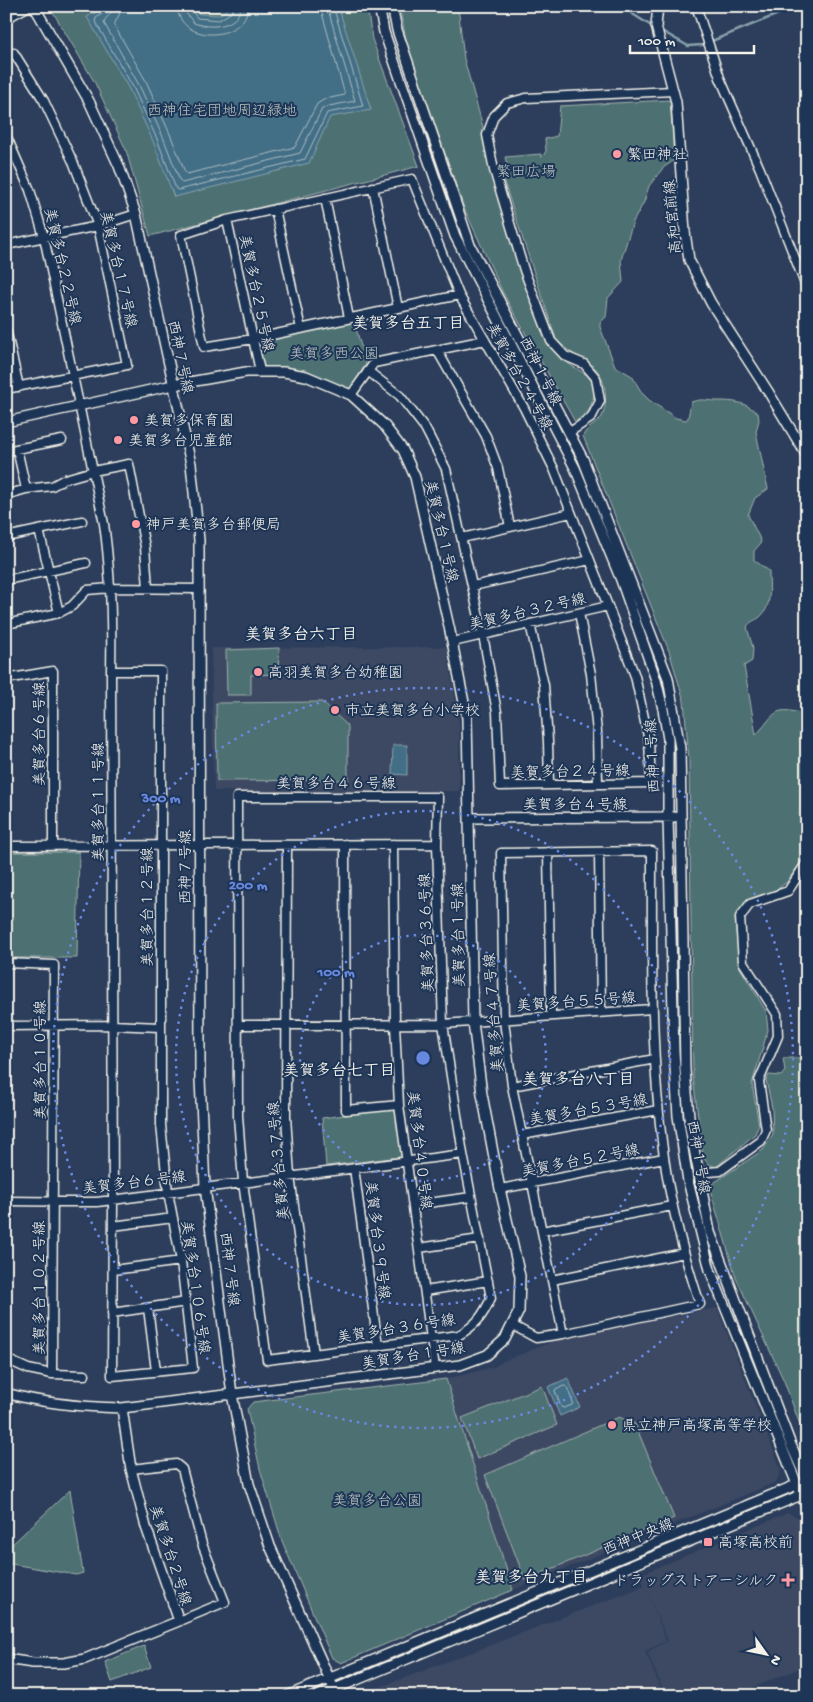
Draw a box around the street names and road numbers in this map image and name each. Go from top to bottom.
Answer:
street label: 高和宮前線 [661,179,686,255]
street label: 美賀多台２２号線 [39,206,84,327]
street label: 美賀多台１７号線 [95,209,140,330]
street label: 美賀多台２５号線 [234,233,277,354]
street label: 西神７号線 [162,319,197,396]
street label: 美賀多台２４号線 [481,320,556,434]
street label: 西神１号線 [514,334,565,409]
street label: 美賀多台１号線 [419,478,462,585]
street label: 美賀多台３２号線 [467,590,588,635]
street label: 美賀多台６号線 [31,681,50,787]
street label: 西神１号線 [642,718,665,794]
street label: 美賀多台１１号線 [90,742,109,862]
street label: 美賀多台２４号線 [510,762,630,783]
street label: 美賀多台４６号線 [276,775,396,794]
street label: 美賀多台４号線 [522,796,628,815]
street label: 西神７号線 [177,829,196,905]
street label: 美賀多台１２号線 [139,847,158,967]
street label: 美賀多台３６号線 [416,873,439,993]
street label: 美賀多台１号線 [449,882,470,988]
street label: 美賀多台４７号線 [481,952,508,1073]
street label: 美賀多台５５号線 [516,989,637,1016]
street label: 美賀多台１０号線 [32,1000,51,1120]
street label: 美賀多台４０号線 [402,1089,435,1211]
street label: 美賀多台５３号線 [528,1091,649,1130]
street label: 美賀多台３７号線 [265,1100,294,1221]
street label: 西神１号線 [682,1119,713,1196]
street label: 美賀多台５２号線 [520,1141,641,1182]
street label: 美賀多台６号線 [81,1168,187,1199]
street label: 美賀多台３９号線 [360,1179,393,1301]
street label: 美賀多台１０６号線 [176,1219,213,1355]
street label: 美賀多台１０２号線 [31,1220,50,1356]
street label: 西神７号線 [215,1231,243,1308]
street label: 美賀多台３６号線 [335,1311,457,1348]
street label: 美賀多台１号線 [360,1339,467,1374]
street label: 美賀多台２号線 [144,1503,195,1608]
street label: 西神中央線 [600,1515,677,1560]

